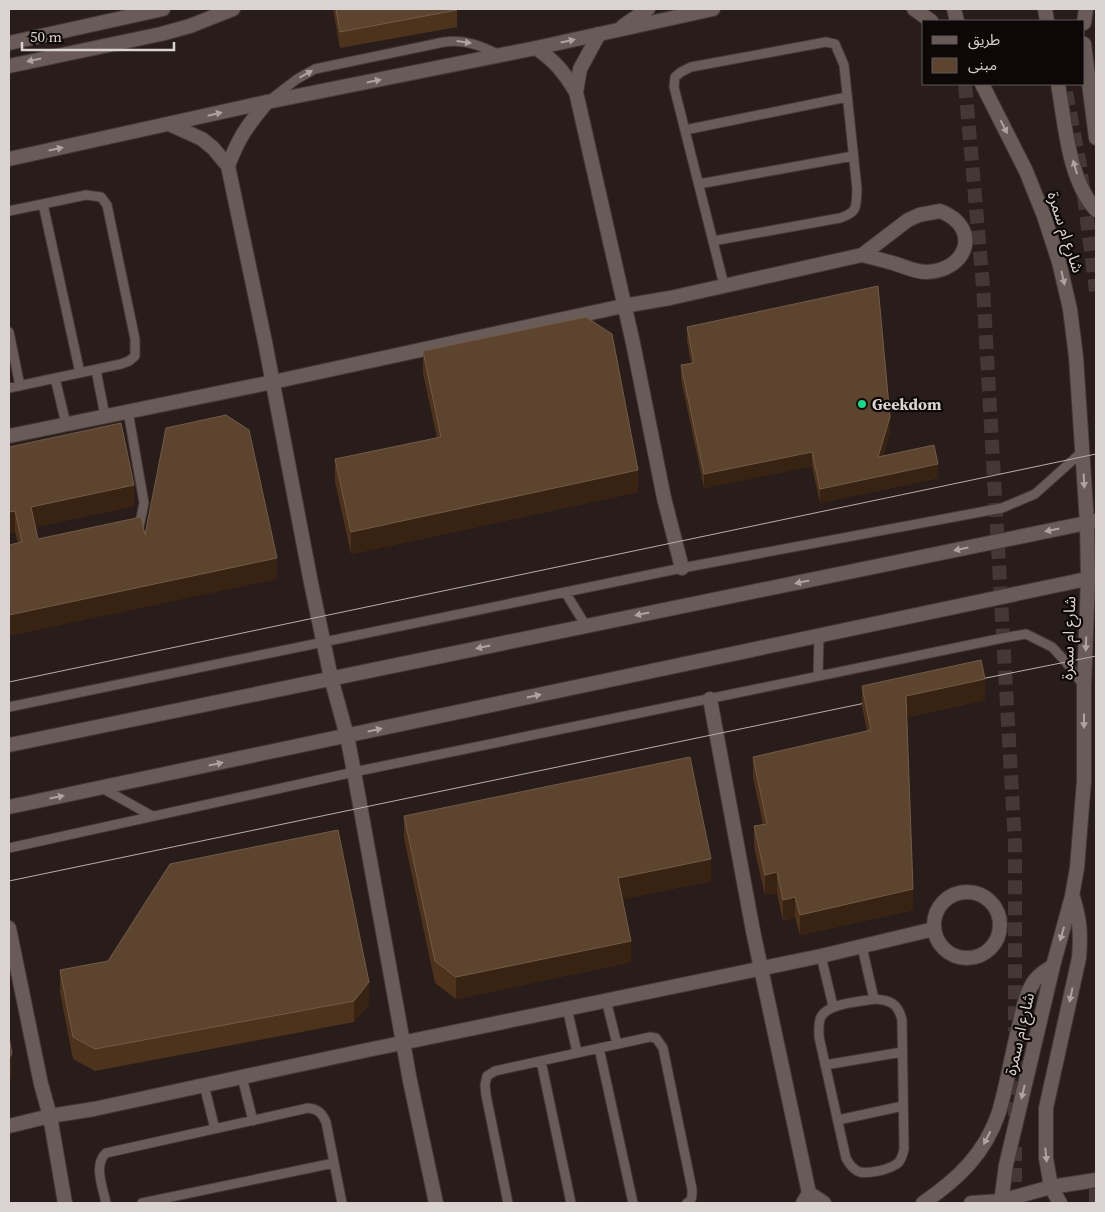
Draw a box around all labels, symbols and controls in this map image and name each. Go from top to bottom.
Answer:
scale bar [22,20,175,52]
legend [922,20,1085,85]
text: 50 m [30,26,62,47]
text: طريق [968,29,1000,50]
one-way arrow [560,37,575,45]
one-way arrow [457,38,473,46]
text: مبنى [968,54,997,75]
one-way arrow [25,57,41,65]
one-way arrow [299,70,314,78]
one-way arrow [367,77,382,85]
one-way arrow [208,110,223,118]
one-way arrow [1000,120,1008,134]
one-way arrow [49,145,64,153]
one-way arrow [1070,160,1078,175]
street label: شارع ام سمرة [1041,189,1089,276]
one-way arrow [1059,270,1067,285]
place label: Geekdom [872,393,942,415]
marker: Geekdom [856,398,868,410]
one-way arrow [1081,473,1089,489]
one-way arrow [1044,527,1060,535]
one-way arrow [953,545,968,553]
one-way arrow [793,578,809,586]
street label: شارع ام سمرة [1056,596,1082,681]
one-way arrow [634,611,650,619]
one-way arrow [1082,636,1090,652]
one-way arrow [476,643,491,651]
one-way arrow [526,692,542,700]
one-way arrow [1080,713,1088,729]
one-way arrow [367,726,382,734]
one-way arrow [208,759,224,767]
one-way arrow [49,793,64,801]
one-way arrow [1058,926,1066,942]
one-way arrow [1066,988,1074,1004]
street label: شارع ام سمرة [999,991,1041,1078]
one-way arrow [1019,1084,1027,1099]
one-way arrow [983,1130,991,1145]
one-way arrow [1042,1147,1050,1163]

